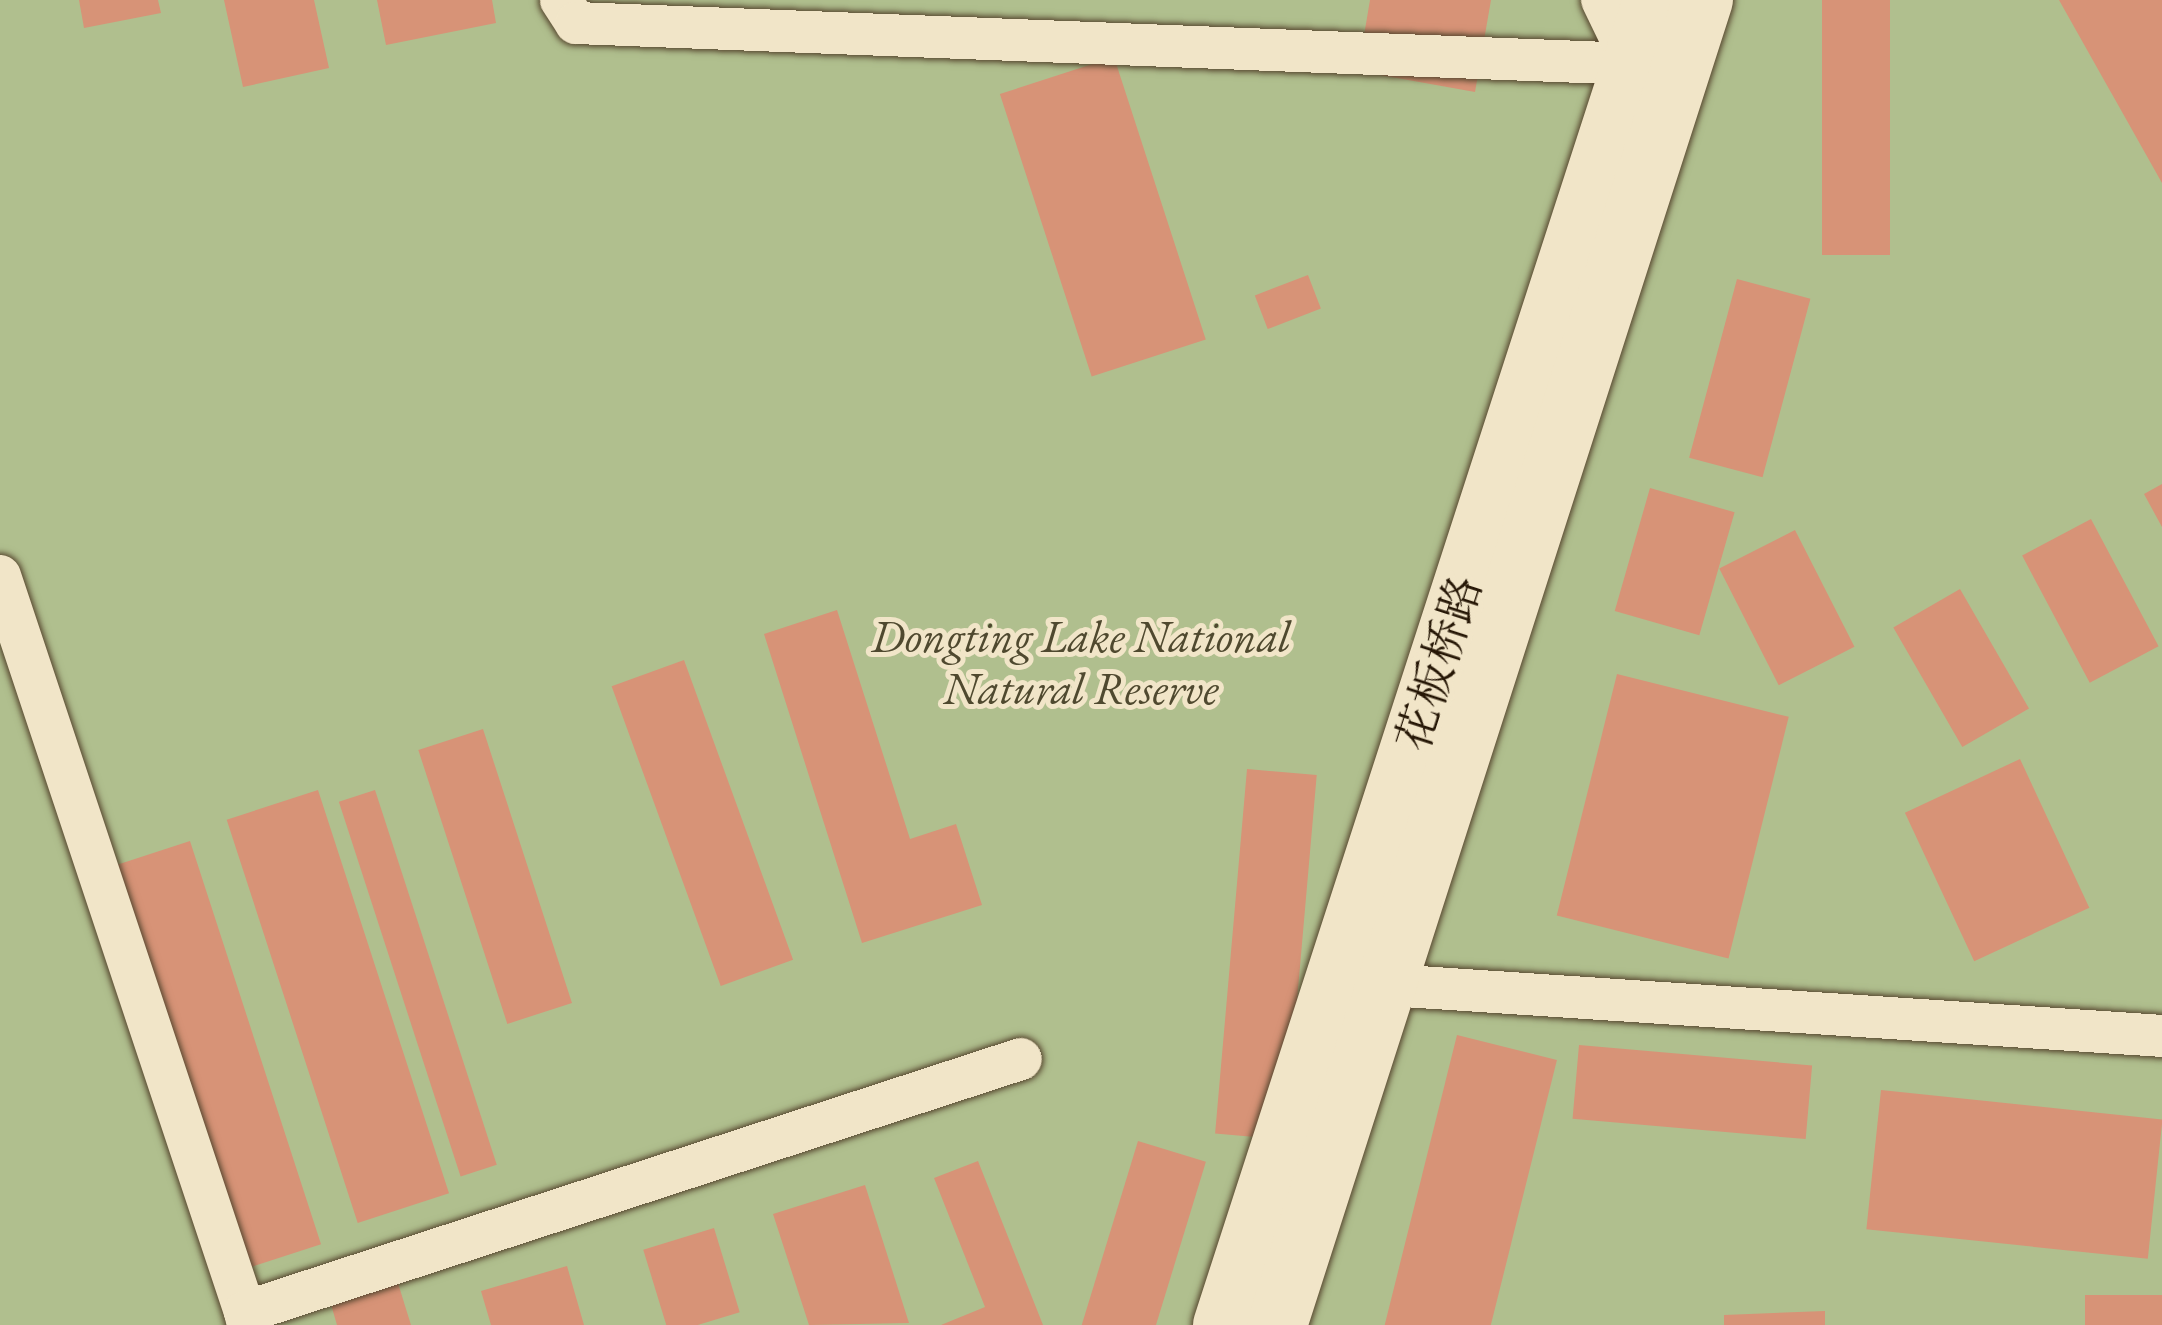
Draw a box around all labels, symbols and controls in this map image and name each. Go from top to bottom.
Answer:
street label: 花板桥路 [1386,569,1492,757]
park label: Dongting Lake National Natural Reserve [871,610,1291,716]

